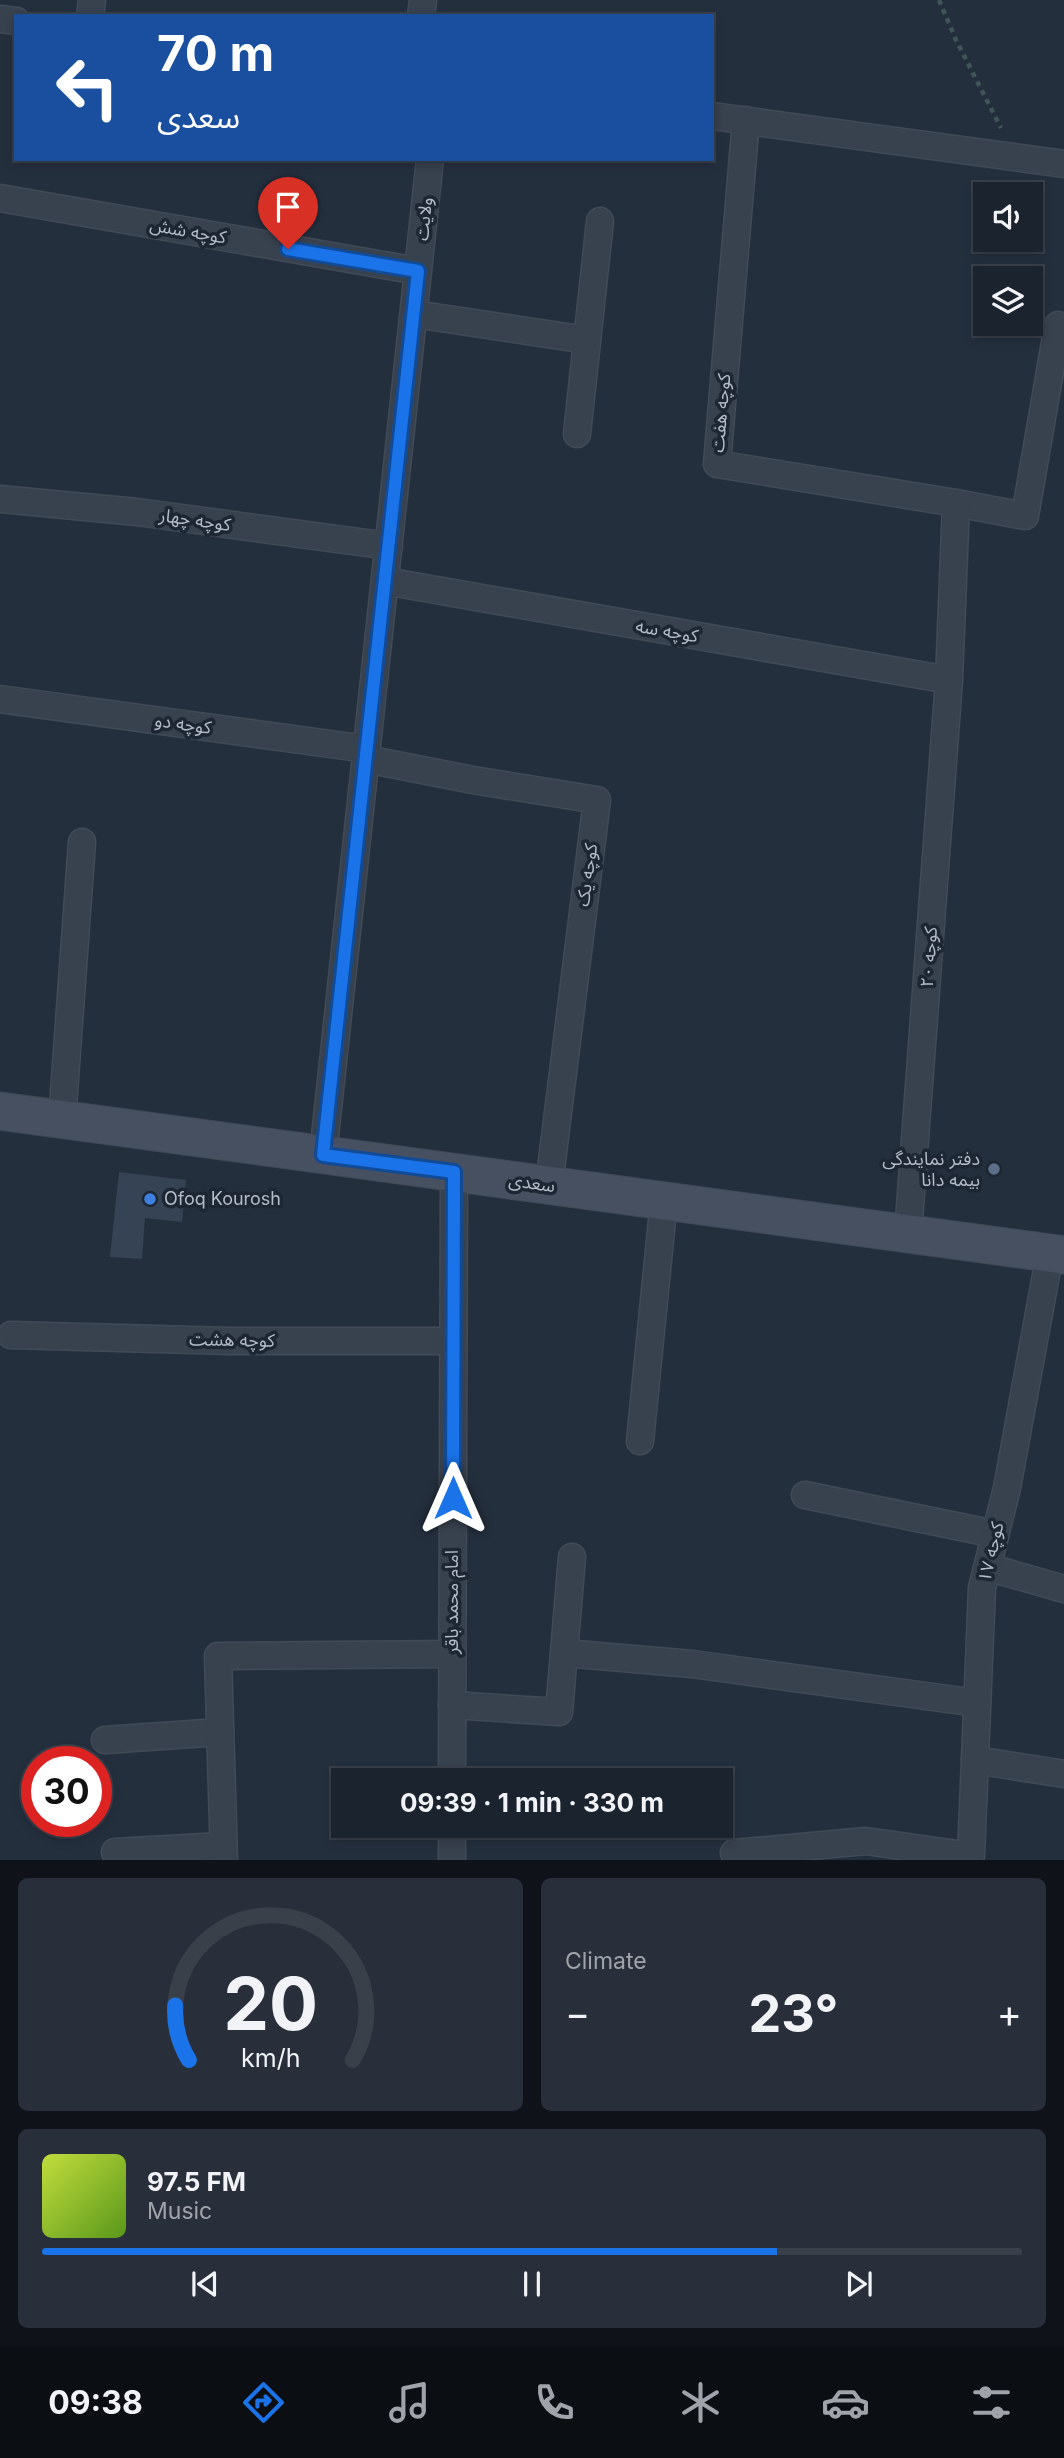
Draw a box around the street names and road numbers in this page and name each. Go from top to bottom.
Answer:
street label: ولایت [411,196,436,242]
street label: کوچه شش [148,213,229,249]
street label: کوچه هفت [707,372,736,453]
street label: کوچه چهار [157,504,233,536]
street label: کوچه سه [634,615,701,647]
street label: کوچه دو [153,709,213,739]
street label: کوچه یک [572,842,602,908]
street label: کوچه ۲۰ [916,925,942,988]
street label: سعدی [507,1169,557,1197]
street label: کوچه هشت [189,1328,276,1352]
street label: کوچه ۱۷ [973,1519,1009,1584]
street label: امام محمد باقر [441,1550,466,1655]

